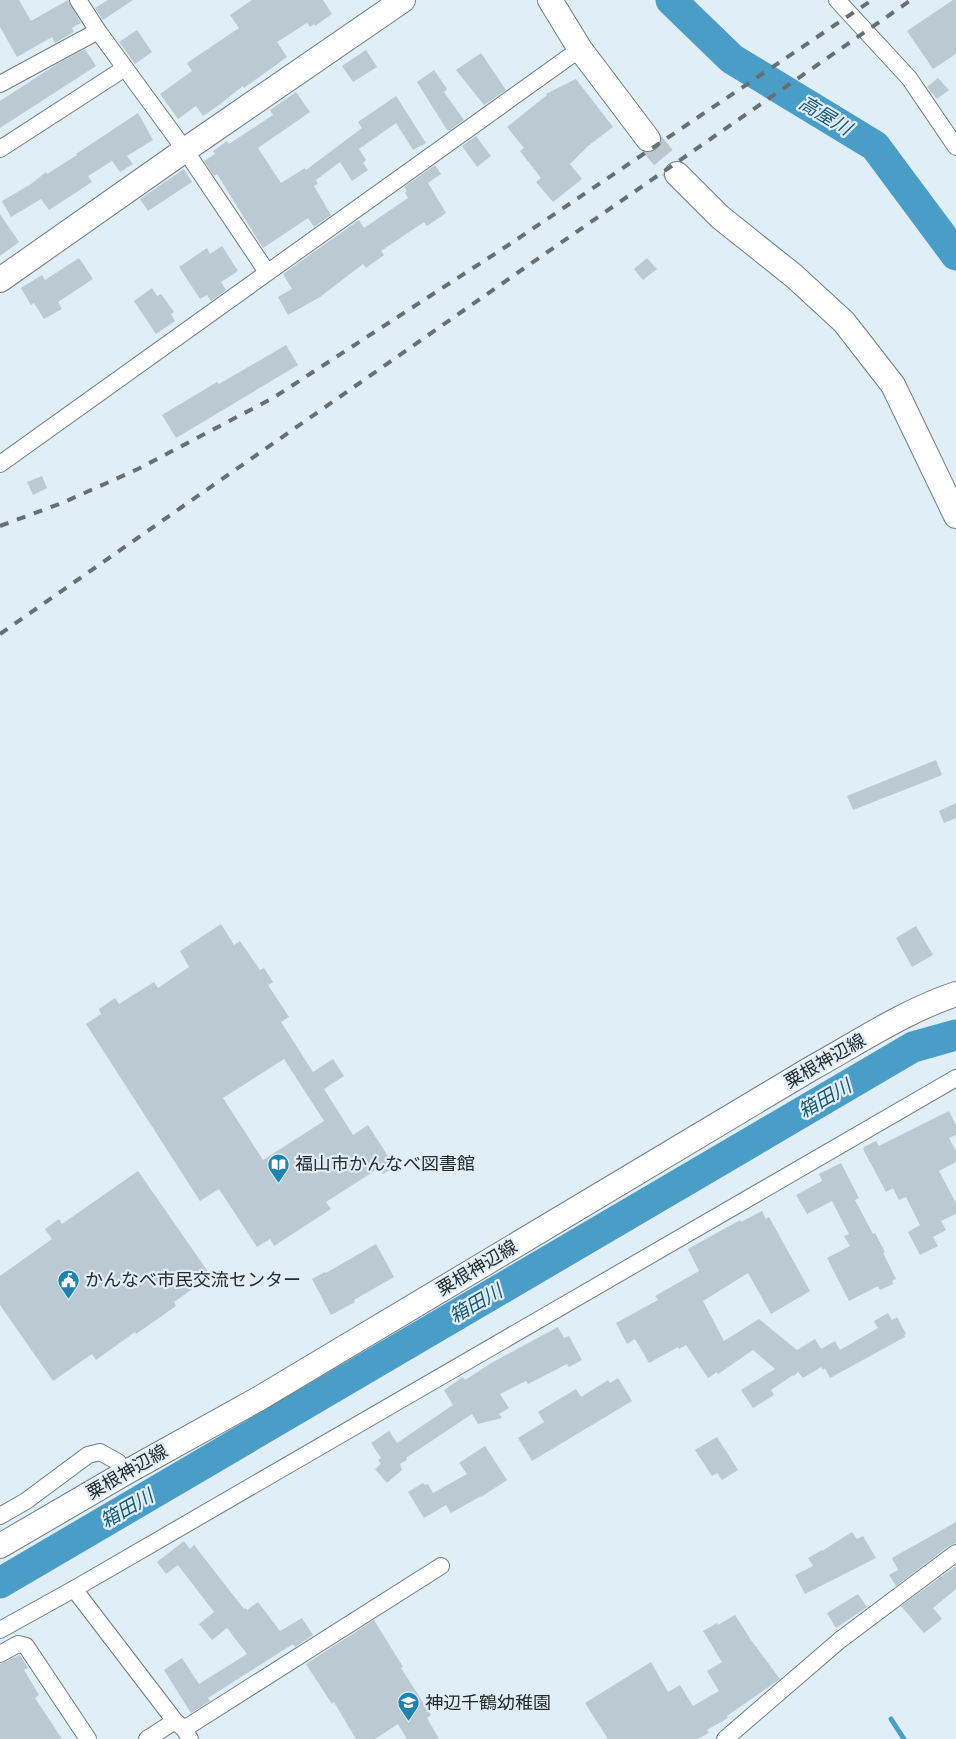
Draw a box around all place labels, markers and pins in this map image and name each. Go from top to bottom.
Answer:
library icon: 福山市かんなべ図書館 [267,1152,291,1183]
place label: 福山市かんなべ図書館 [295,1153,475,1175]
public building icon: かんなべ市民交流センター [57,1268,81,1299]
place label: かんなべ市民交流センター [85,1269,301,1291]
school or university icon: 神辺千鶴幼稚園 [397,1691,421,1722]
place label: 神辺千鶴幼稚園 [425,1692,551,1714]

